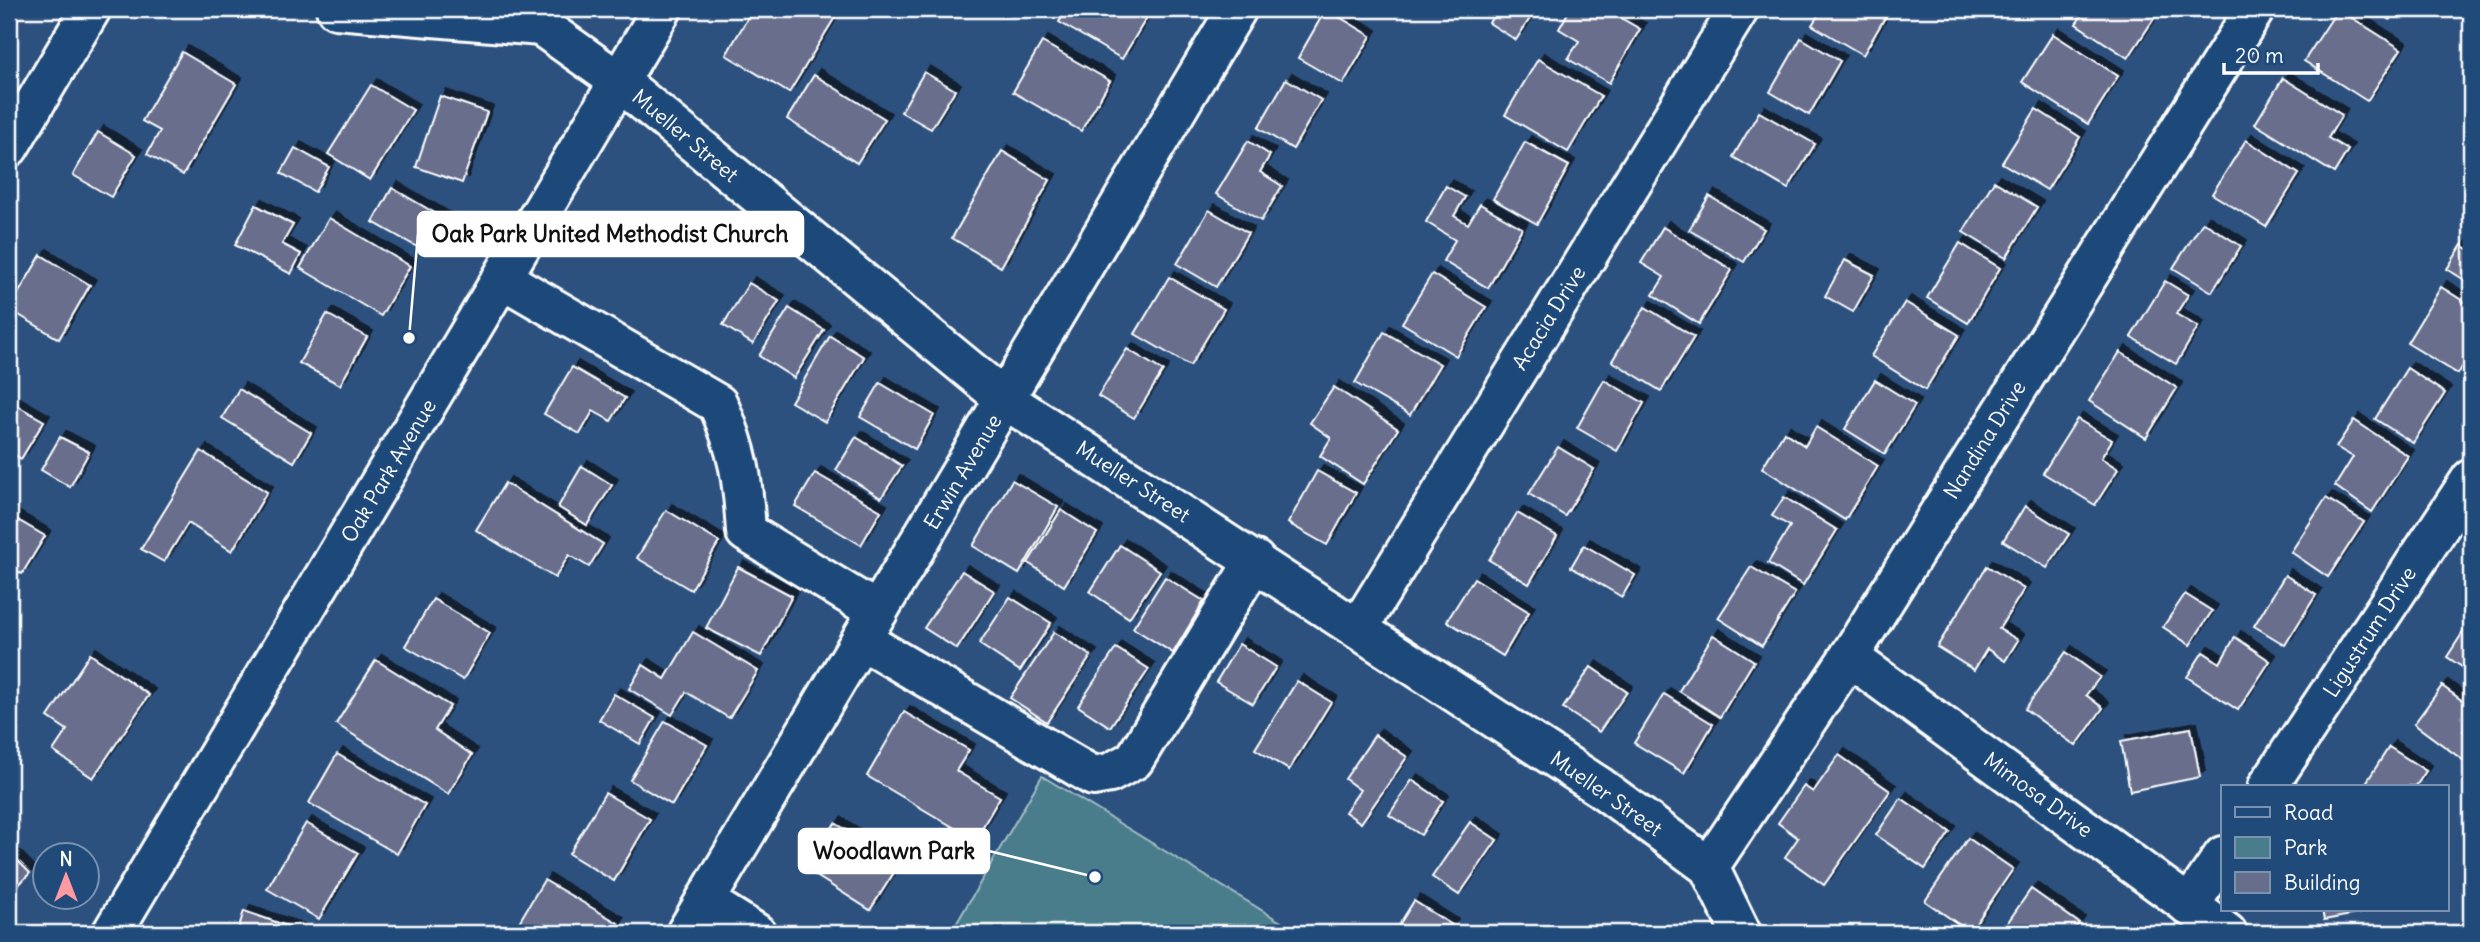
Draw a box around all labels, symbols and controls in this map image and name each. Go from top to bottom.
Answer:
scale bar [2224,32,2319,76]
text: 20 m [2235,42,2284,69]
street label: Mueller Street [627,83,744,188]
callout: Oak Park United Methodist Church [418,212,803,256]
text: Oak Park United Methodist Church [431,219,789,248]
street label: Acacia Drive [1506,261,1591,375]
street label: Nandina Drive [1938,376,2032,504]
street label: Oak Park Avenue [335,394,442,547]
street label: Erwin Avenue [918,409,1008,534]
street label: Mueller Street [1071,435,1195,529]
street label: Ligustrum Drive [2317,561,2422,702]
street label: Mueller Street [1545,745,1668,842]
street label: Mimosa Drive [1979,746,2098,843]
legend [2221,785,2448,911]
text: Road [2284,799,2333,826]
callout: Woodlawn Park [799,829,989,873]
text: Park [2284,834,2327,861]
text: Woodlawn Park [813,836,975,865]
north arrow [32,841,102,911]
text: N [59,847,73,871]
text: Building [2284,869,2360,896]

